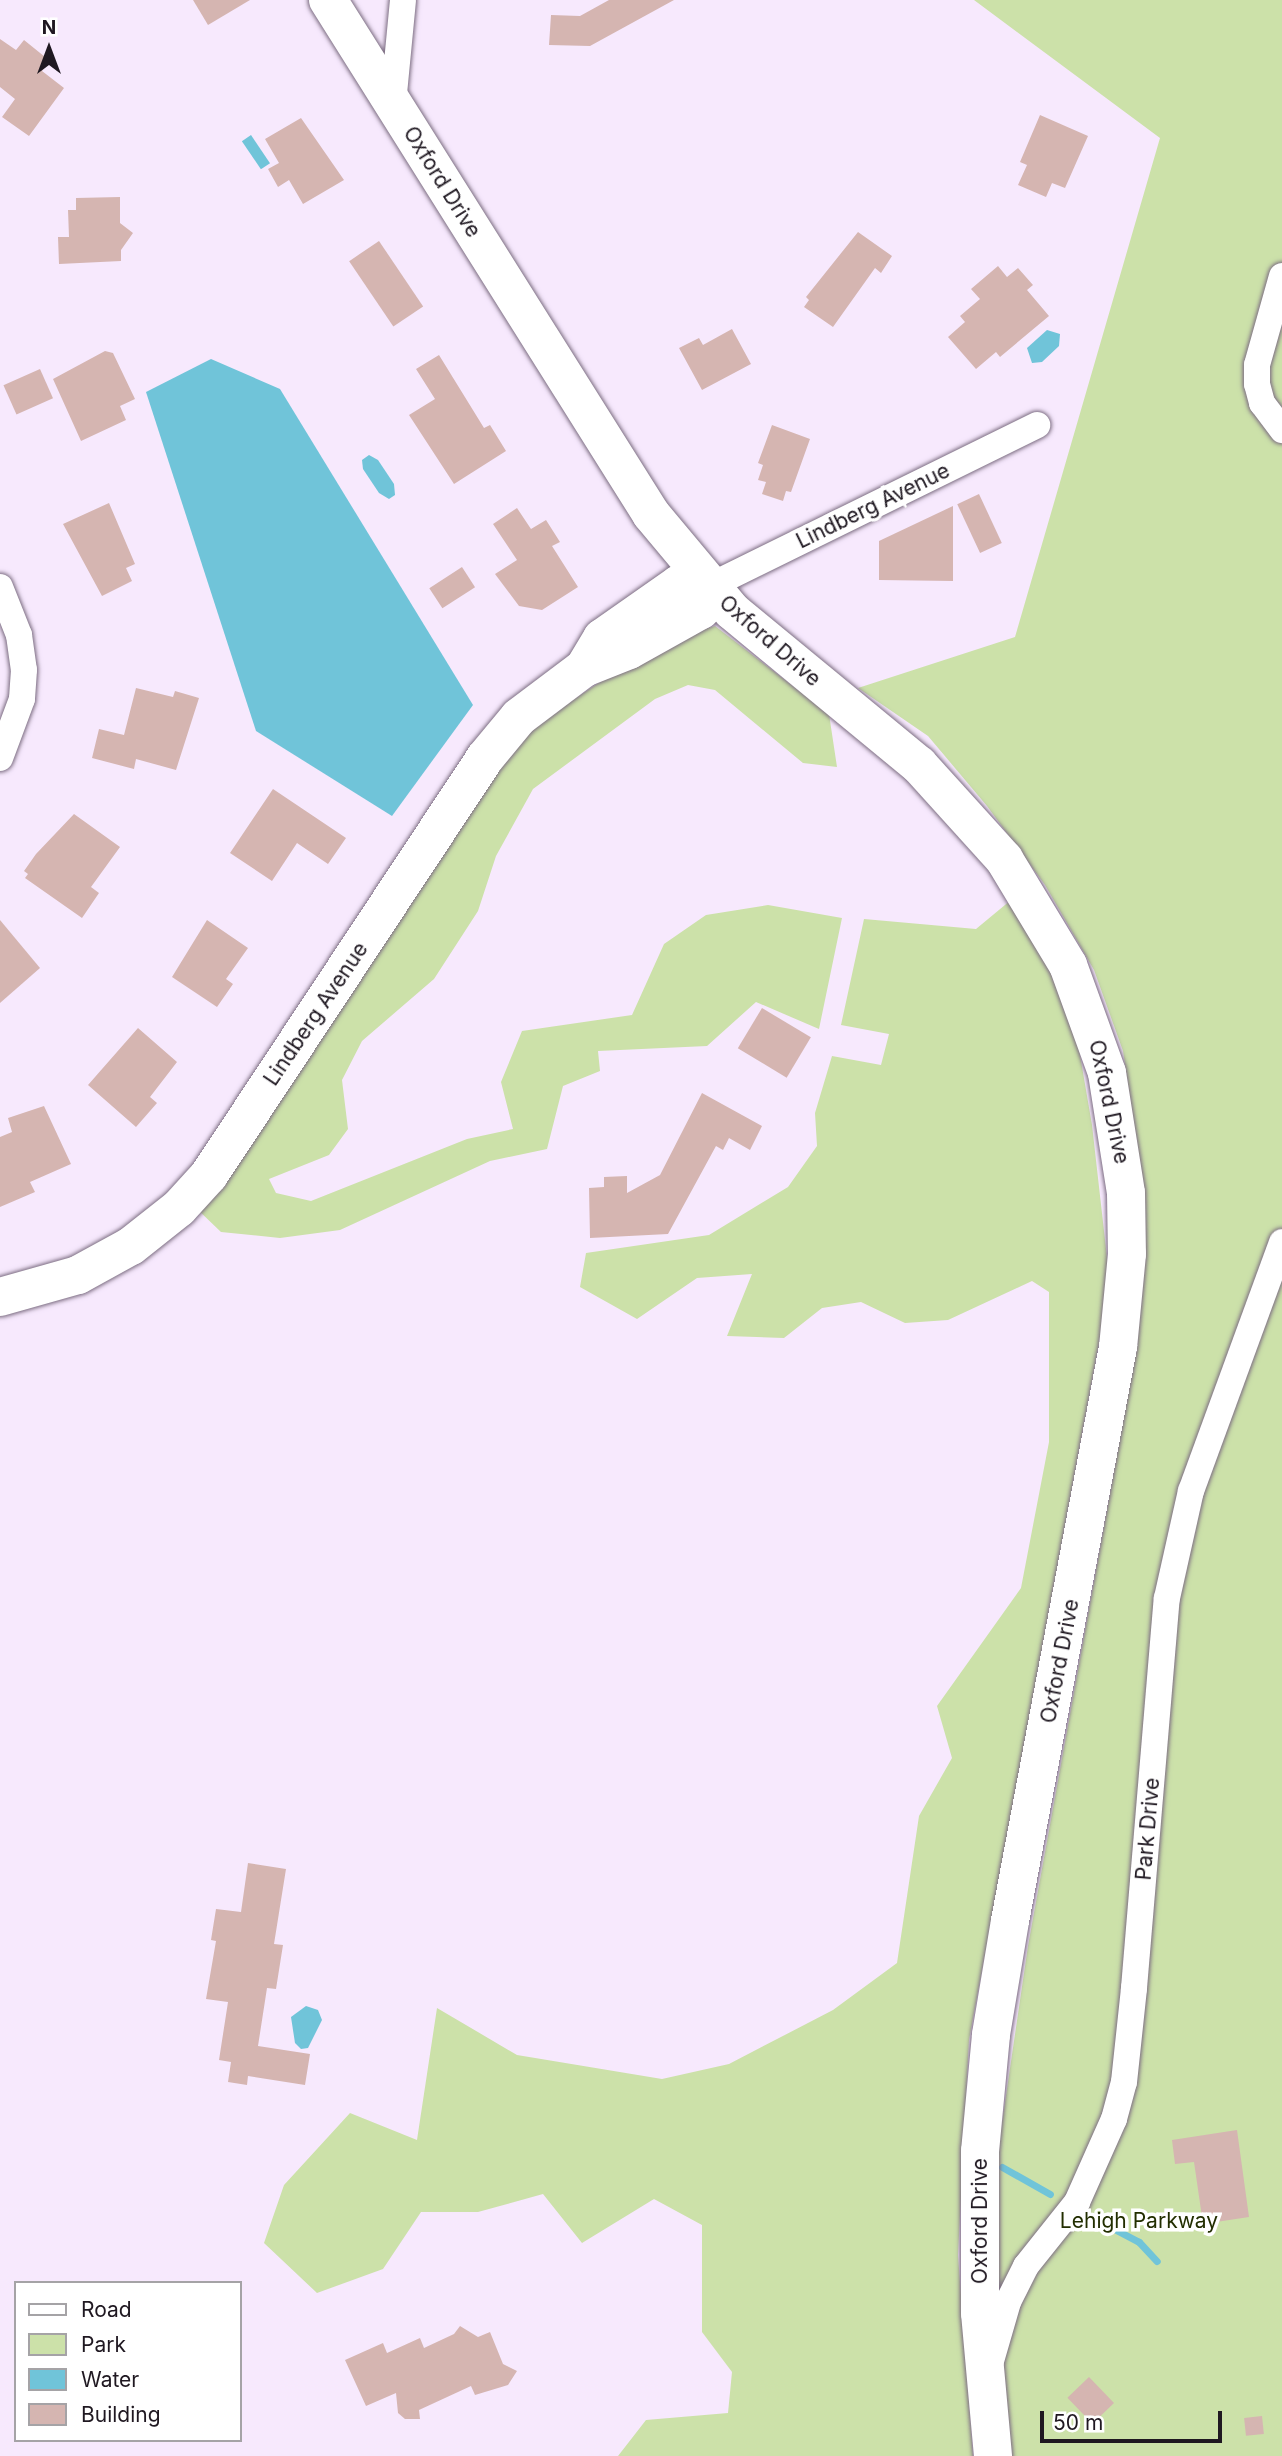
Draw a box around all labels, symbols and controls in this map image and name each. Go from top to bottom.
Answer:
north arrow [14,14,84,84]
text: N [42,16,56,39]
street label: Oxford Drive [398,122,486,242]
street label: Lindberg Avenue [792,458,954,554]
street label: Oxford Drive [714,590,826,692]
street label: Lindberg Avenue [259,938,373,1090]
street label: Oxford Drive [1084,1038,1134,1166]
street label: Oxford Drive [1036,1597,1084,1725]
street label: Park Drive [1131,1777,1165,1881]
street label: Oxford Drive [967,2158,993,2284]
park label: Lehigh Parkway [1060,2208,1218,2234]
legend [14,2281,242,2442]
text: Road [81,2297,132,2322]
text: Park [81,2332,126,2357]
text: Water [81,2367,139,2392]
scale bar [1044,2396,1226,2440]
text: Building [81,2402,161,2427]
text: 50 m [1053,2410,1103,2435]

